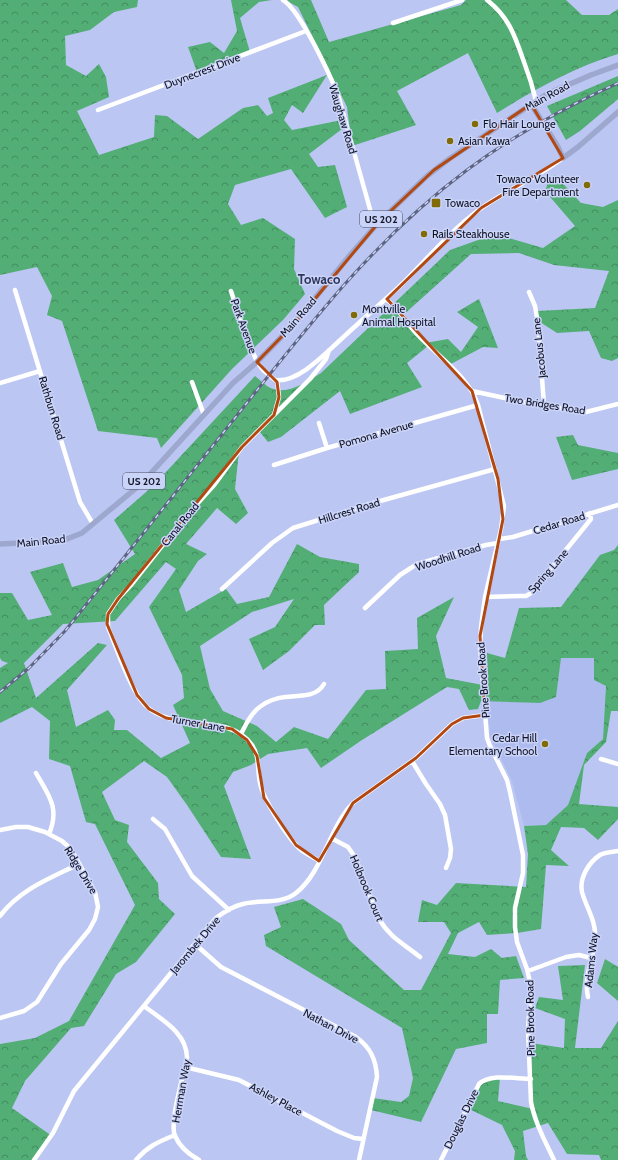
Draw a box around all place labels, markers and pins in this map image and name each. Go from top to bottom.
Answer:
place label: Flo Hair Lounge [483,117,556,131]
marker: Flo Hair Lounge [470,119,480,129]
place label: Asian Kawa [458,134,511,148]
marker: Asian Kawa [445,136,455,146]
place label: Towaco Volunteer Fire Department [496,172,580,199]
marker: Towaco Volunteer Fire Department [582,180,592,190]
place label: Towaco [445,196,480,210]
marker: Towaco [430,197,442,209]
place label: Rails Steakhouse [432,227,510,241]
marker: Rails Steakhouse [419,229,429,239]
place label: Montville Animal Hospital [362,302,436,329]
marker: Montville Animal Hospital [349,310,359,320]
place label: Cedar Hill Elementary School [449,731,537,758]
marker: Cedar Hill Elementary School [540,739,550,749]

